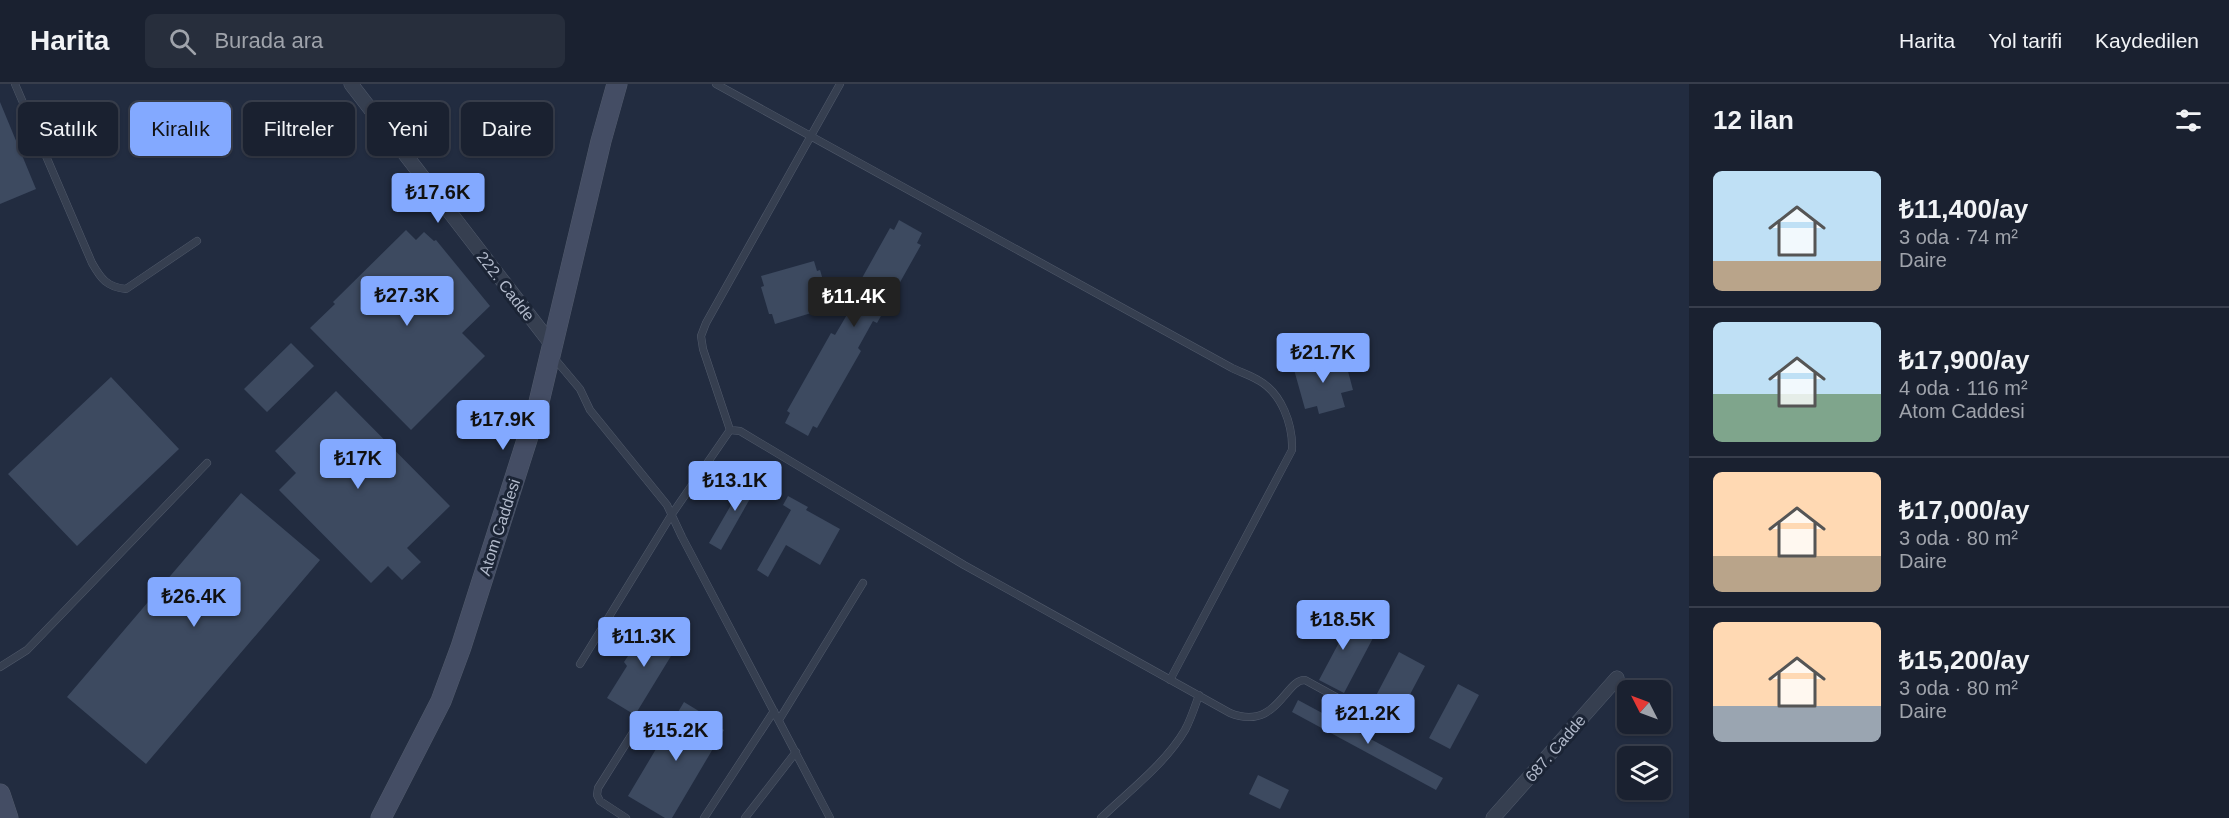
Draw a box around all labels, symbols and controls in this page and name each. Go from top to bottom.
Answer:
search box [145,14,565,68]
text: Harita [30,25,109,56]
icon: search [166,25,199,58]
text: Burada ara [214,28,323,53]
text: Harita [1899,29,1955,52]
text: Yol tarifi [1988,29,2062,52]
text: Kaydedilen [2095,29,2199,52]
chip: Satılık [18,102,118,156]
chip: Kiralık [130,102,231,156]
chip: Filtreler [243,102,355,156]
chip: Yeni [367,102,449,156]
chip: Daire [461,102,553,156]
icon: filters [2172,104,2205,137]
text: 12 ilan [1713,105,1794,135]
pin: ₺17.6K [389,173,487,224]
text: ₺17.6K [406,181,470,203]
text: ₺11,400/ay [1899,194,2028,224]
icon: home [1761,195,1833,267]
text: 3 oda · 74 m² [1899,226,2018,248]
street label: 222. Cadde [473,248,538,324]
text: Daire [1899,249,1947,271]
pin: ₺27.3K [358,276,456,327]
pin: ₺11.4K [805,277,903,328]
text: ₺27.3K [375,284,439,306]
text: ₺11.4K [822,285,886,307]
pin: ₺21.7K [1274,333,1372,384]
text: ₺21.7K [1291,341,1355,363]
text: ₺17,900/ay [1899,345,2030,375]
icon: home [1761,346,1833,418]
text: 4 oda · 116 m² [1899,377,2028,399]
pin: ₺17.9K [454,400,552,451]
text: Atom Caddesi [1899,400,2025,422]
text: ₺17.9K [471,408,535,430]
pin: ₺17K [322,439,394,490]
text: ₺17K [334,447,382,469]
pin: ₺13.1K [686,461,784,512]
text: ₺13.1K [703,469,767,491]
street label: Atom Caddesi [476,477,523,578]
text: ₺17,000/ay [1899,495,2030,525]
icon: home [1761,496,1833,568]
text: 3 oda · 80 m² [1899,527,2018,549]
text: Daire [1899,550,1947,572]
pin: ₺26.4K [145,577,243,628]
text: ₺26.4K [162,585,226,607]
pin: ₺18.5K [1294,600,1392,651]
text: ₺18.5K [1311,608,1375,630]
pin: ₺11.3K [595,617,693,668]
text: ₺11.3K [612,625,676,647]
text: ₺15,200/ay [1899,645,2030,675]
icon: home [1761,646,1833,718]
text: 3 oda · 80 m² [1899,677,2018,699]
north arrow [1617,680,1671,734]
map controls [1617,680,1671,800]
pin: ₺21.2K [1319,694,1417,745]
text: Daire [1899,700,1947,722]
text: ₺21.2K [1336,702,1400,724]
pin: ₺15.2K [627,711,725,762]
street label: 687. Cadde [1522,711,1589,785]
text: ₺15.2K [644,719,708,741]
button: layers [1617,746,1671,800]

